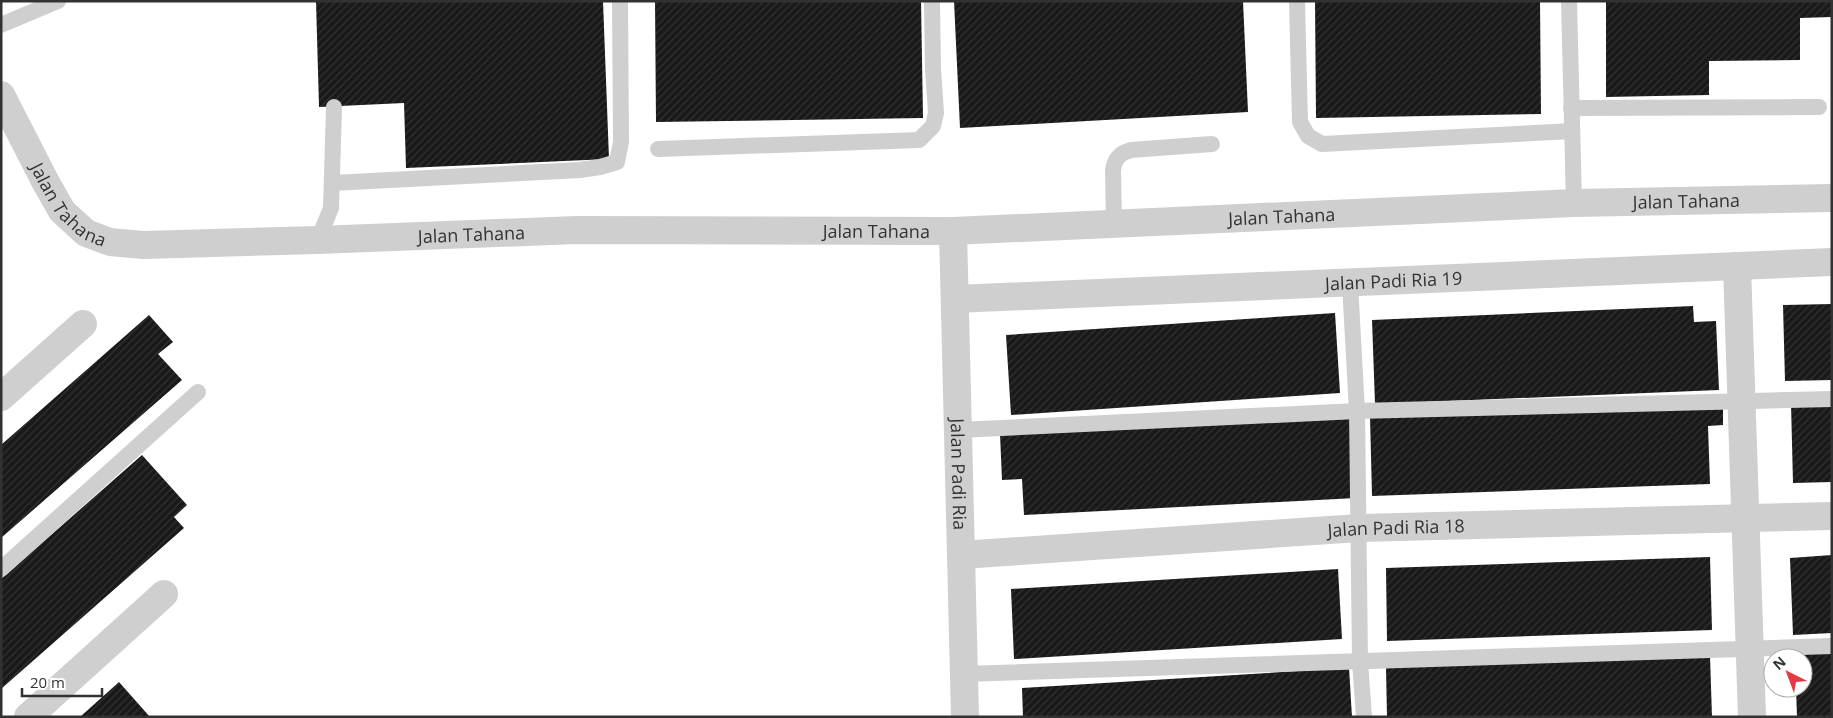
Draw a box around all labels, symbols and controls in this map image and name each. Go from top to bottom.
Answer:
street label: Jalan Tahana [25,157,110,252]
street label: Jalan Tahana [1631,188,1740,214]
street label: Jalan Tahana [1226,202,1336,231]
street label: Jalan Tahana [821,219,930,243]
street label: Jalan Tahana [415,220,525,248]
street label: Jalan Padi Ria 19 [1323,266,1463,295]
street label: Jalan Padi Ria [946,416,972,530]
street label: Jalan Padi Ria 18 [1325,513,1465,542]
north arrow [1763,648,1813,698]
text: N [1768,652,1790,674]
scale bar [22,666,102,698]
text: 20 m [30,672,65,692]

